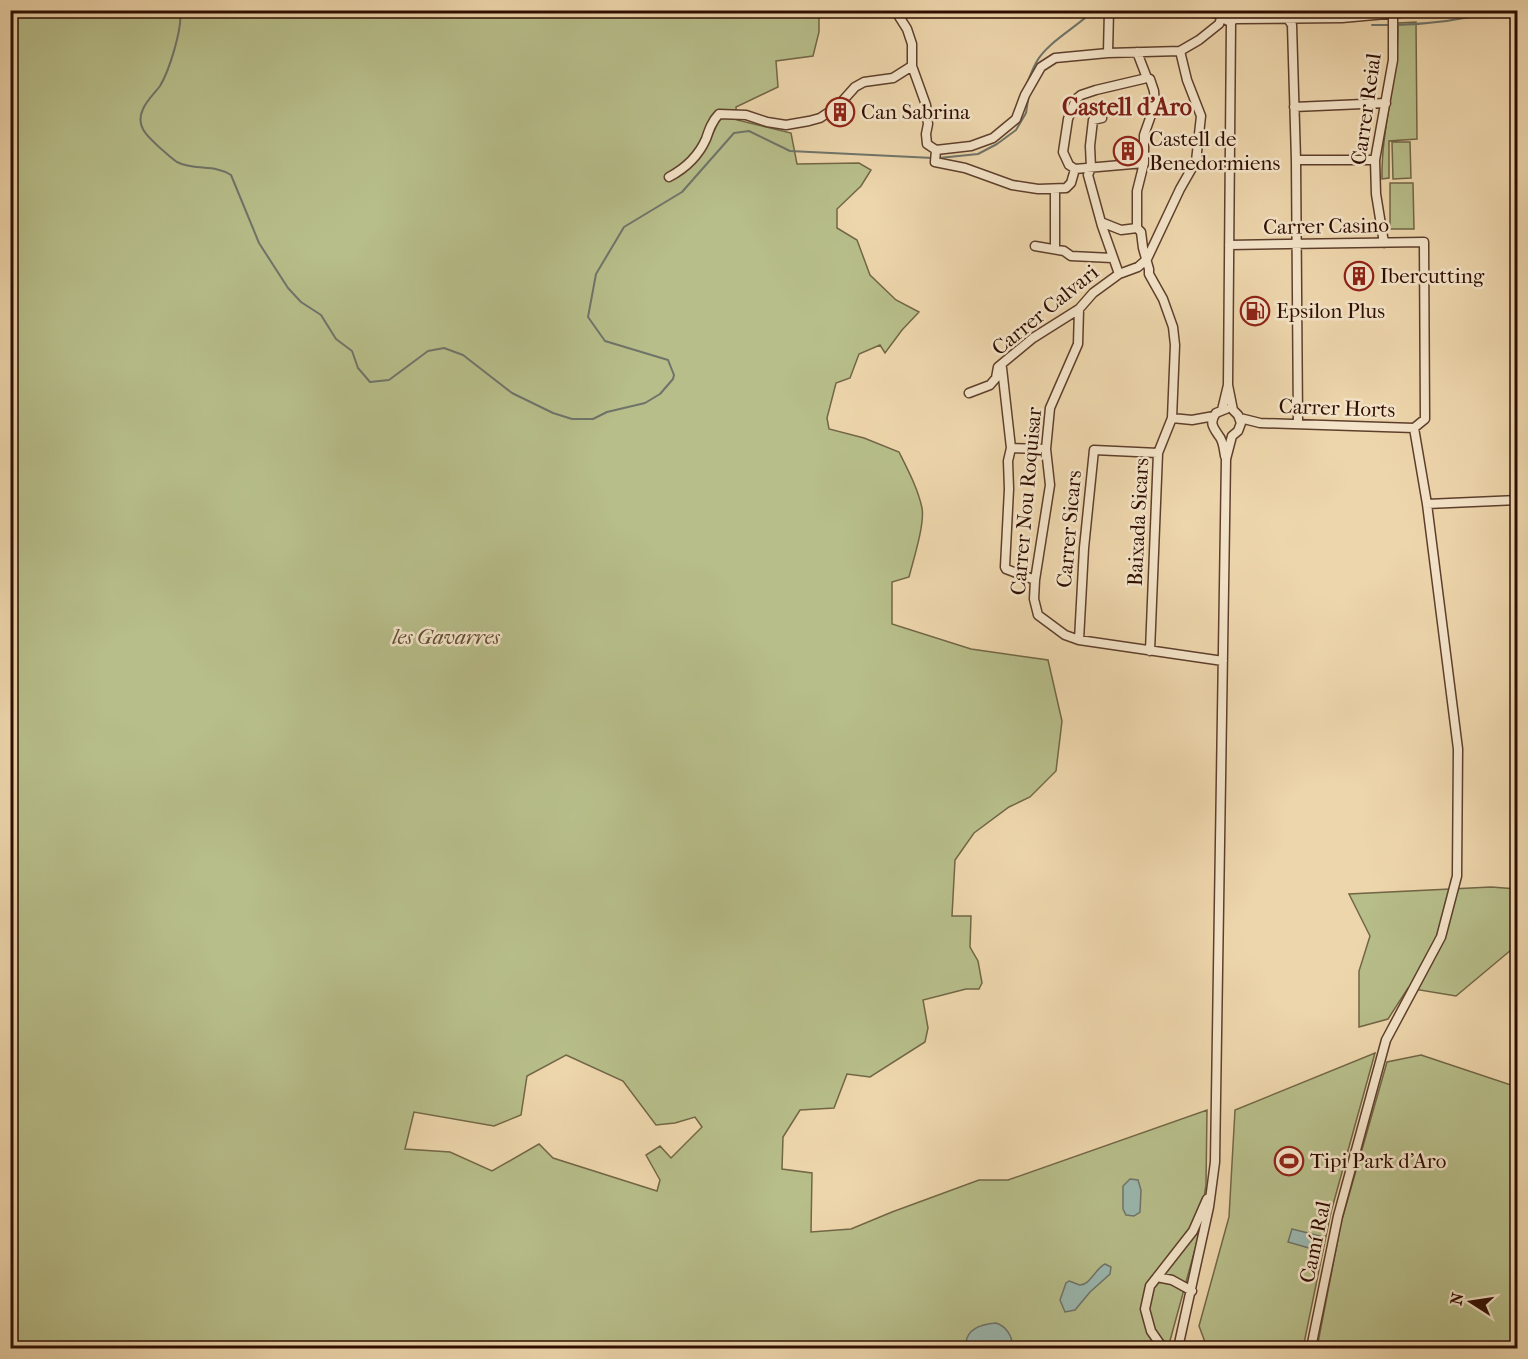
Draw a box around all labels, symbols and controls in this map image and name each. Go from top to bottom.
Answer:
street label: Carrer Reial [1346,51,1386,166]
district label: Castell d'Aro [1062,93,1192,121]
building icon: Can Sabrina [824,96,856,128]
place label: Can Sabrina [861,100,970,124]
place label: Castell de Benedormiens [1149,127,1280,175]
building icon: Castell de Benedormiens [1112,135,1144,167]
street label: Carrer Casino [1263,213,1389,239]
street label: Carrer Calvari [987,260,1103,360]
building icon: Ibercutting [1343,260,1375,292]
place label: Ibercutting [1380,264,1485,288]
fuel station icon: Epsilon Plus [1239,295,1271,327]
place label: Epsilon Plus [1276,299,1385,323]
street label: Carrer Horts [1278,394,1396,422]
street label: Carrer Nou Roquisar [1006,406,1046,596]
street label: Baixada Sicars [1123,457,1153,587]
street label: Carrer Sicars [1052,469,1086,589]
park label: les Gavarres [391,625,500,649]
sports icon: Tipi Park d'Aro [1273,1145,1305,1177]
place label: Tipi Park d'Aro [1310,1149,1446,1173]
street label: Camí Ral [1295,1199,1335,1285]
north arrow [1441,1272,1501,1332]
text: N [1446,1290,1468,1307]

